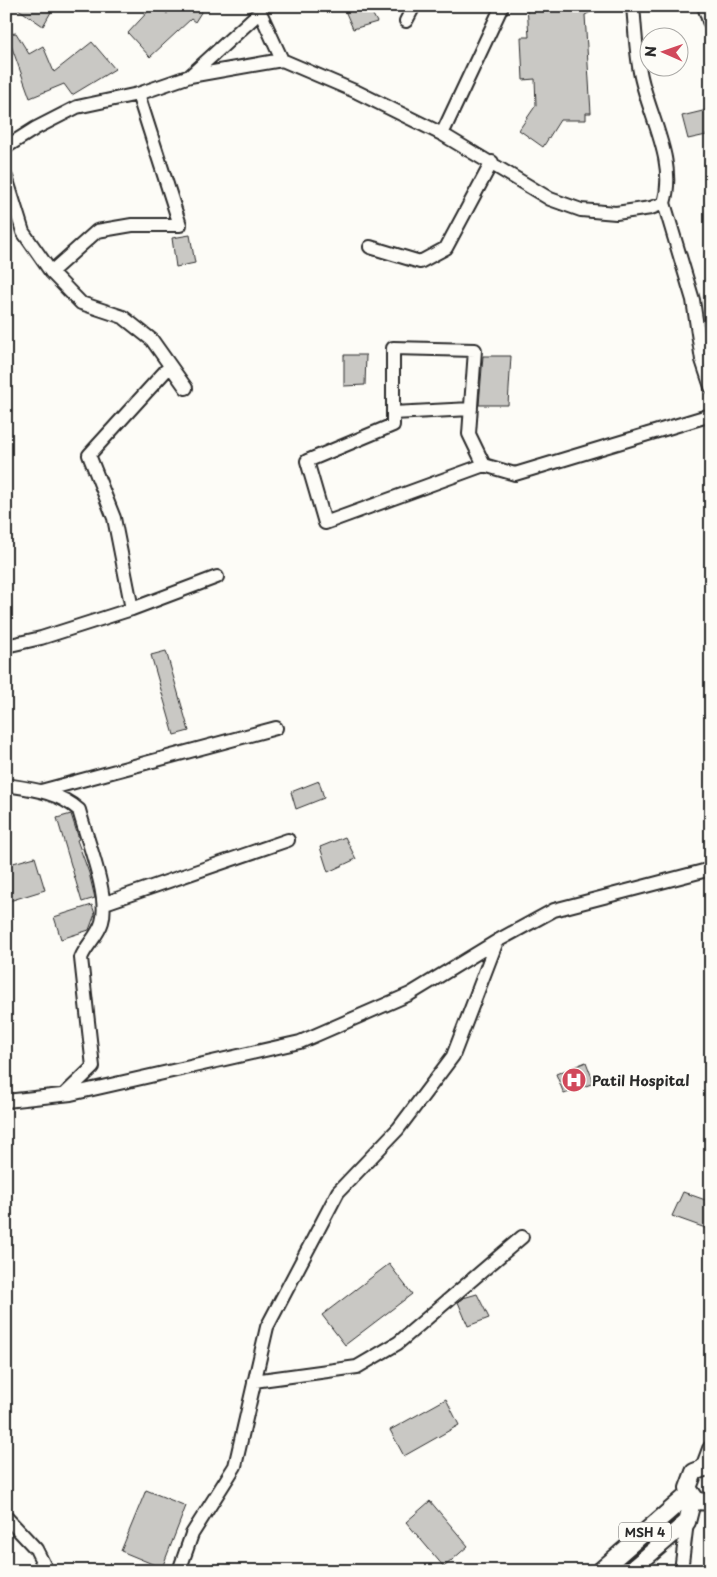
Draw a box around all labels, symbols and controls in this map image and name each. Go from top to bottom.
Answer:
north arrow [640,28,690,78]
text: N [640,46,661,57]
hospital icon: Patil Hospital [561,1067,587,1093]
place label: Patil Hospital [592,1070,689,1091]
road number: MSH 4 [619,1522,671,1541]

